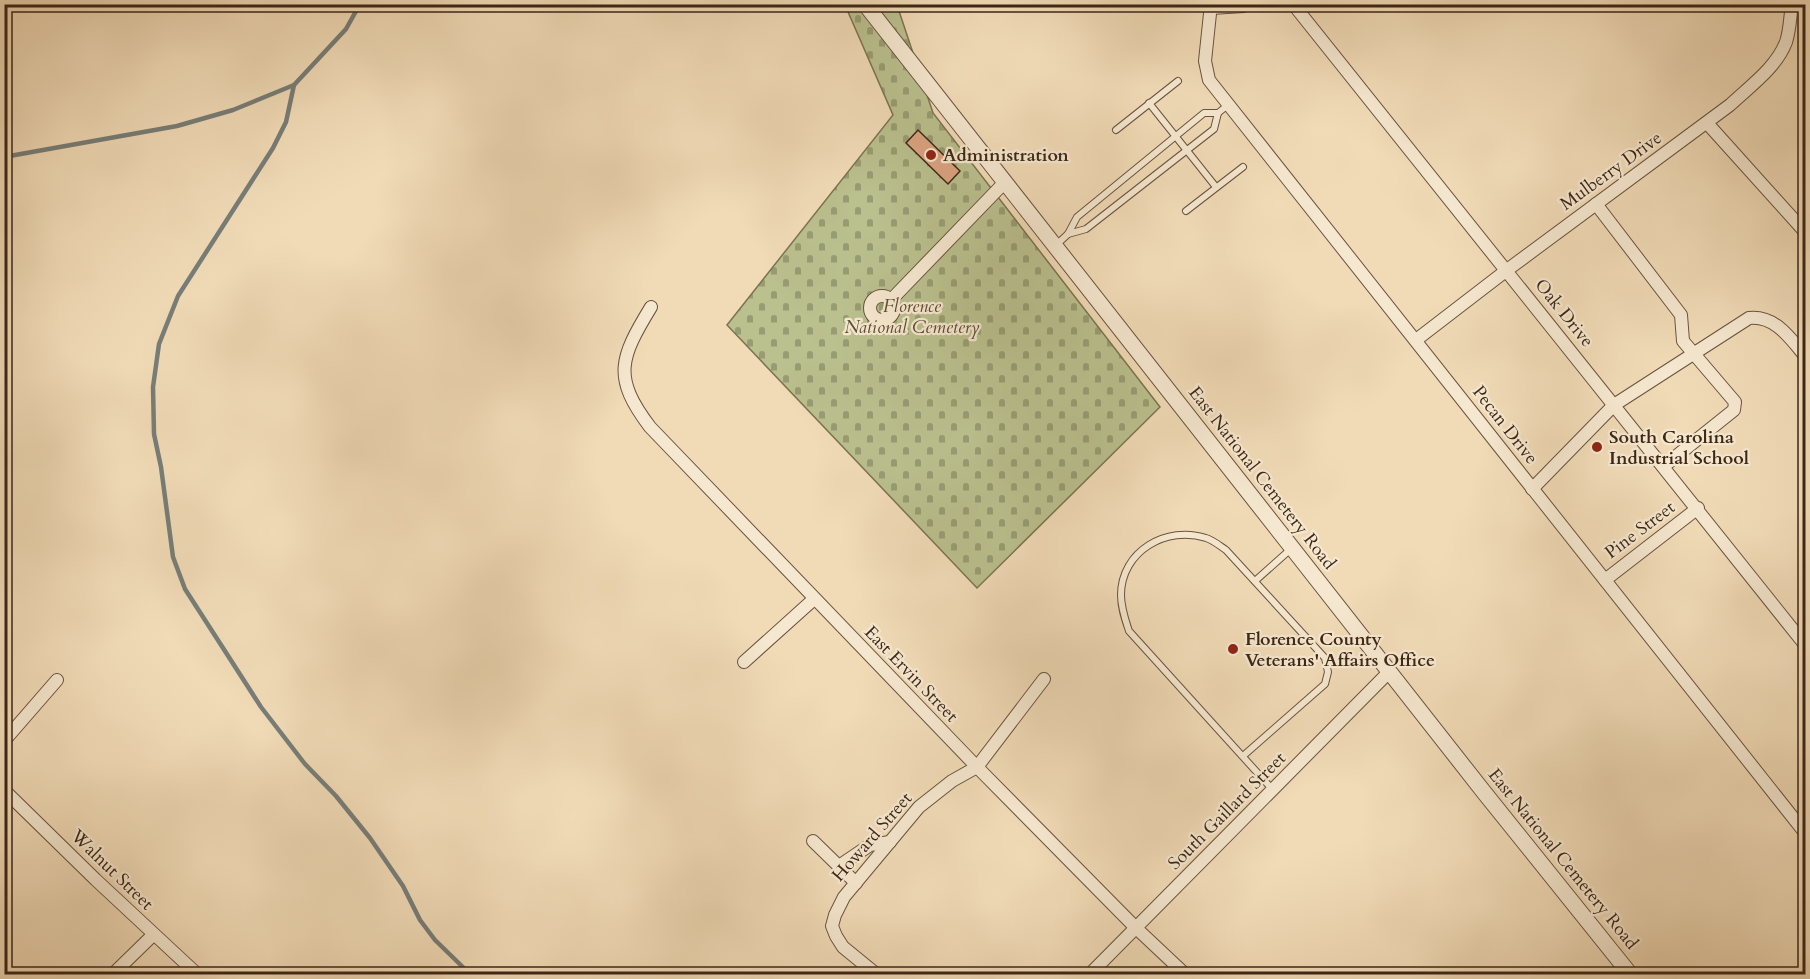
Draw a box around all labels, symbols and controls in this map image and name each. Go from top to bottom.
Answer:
street label: Mulberry Drive [1555,126,1667,216]
place label: Administration [943,143,1069,168]
marker: Administration [924,148,938,162]
street label: Oak Drive [1529,274,1599,352]
park label: Florence National Cemetery [844,294,980,340]
street label: East National Cemetery Road [1183,381,1342,575]
street label: Pecan Drive [1466,381,1544,469]
place label: South Carolina Industrial School [1609,425,1749,471]
marker: South Carolina Industrial School [1590,440,1604,454]
street label: Pine Street [1600,495,1681,565]
street label: East Ervin Street [858,620,964,728]
place label: Florence County Veterans' Affairs Office [1245,627,1435,673]
marker: Florence County Veterans' Affairs Office [1226,642,1240,656]
street label: South Gaillard Street [1163,746,1292,875]
street label: East National Cemetery Road [1482,763,1644,955]
street label: Howard Street [826,787,918,887]
street label: Walnut Street [64,823,159,916]

